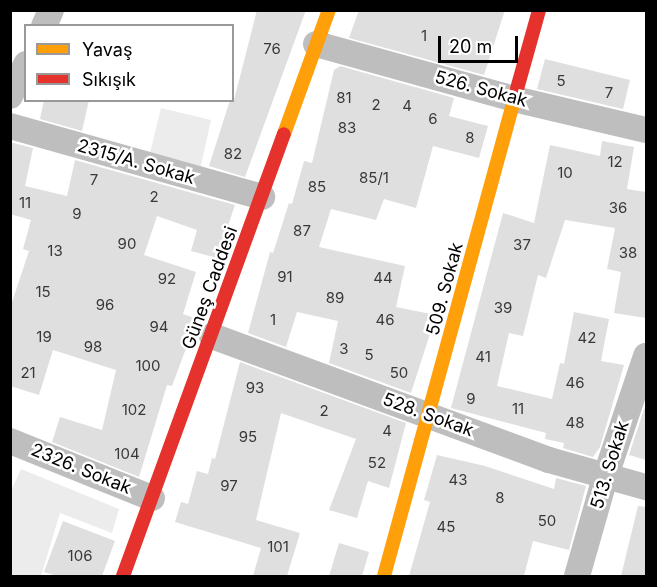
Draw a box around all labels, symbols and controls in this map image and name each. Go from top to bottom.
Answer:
legend [24,24,234,102]
scale bar [441,24,520,62]
house number: 1 [421,27,427,45]
text: 20 m [449,36,492,57]
text: Yavaş [82,39,132,60]
house number: 76 [263,40,281,58]
street label: 526. Sokak [432,66,530,112]
text: Sıkışık [82,69,136,90]
house number: 5 [556,72,566,90]
house number: 7 [605,84,613,102]
house number: 81 [336,89,352,107]
house number: 2 [371,96,381,114]
house number: 4 [402,97,412,115]
house number: 6 [428,110,438,128]
house number: 83 [338,119,356,137]
house number: 8 [465,129,475,147]
street label: 2315/A. Sokak [75,135,197,189]
house number: 82 [224,145,242,163]
house number: 12 [607,153,623,171]
house number: 10 [557,164,573,182]
house number: 85/1 [359,169,389,187]
house number: 7 [90,171,98,189]
house number: 85 [308,178,326,196]
house number: 2 [149,188,159,206]
house number: 11 [19,194,31,212]
house number: 36 [609,199,627,217]
house number: 9 [72,205,82,223]
house number: 87 [293,222,311,240]
street label: Güneş Caddesi [178,223,242,353]
house number: 90 [118,235,136,253]
house number: 37 [513,236,531,254]
street label: 509. Sokak [422,240,468,338]
house number: 13 [47,242,63,260]
house number: 38 [619,244,637,262]
house number: 91 [277,268,293,286]
house number: 44 [373,269,393,287]
house number: 92 [158,270,176,288]
house number: 15 [35,283,51,301]
house number: 89 [326,289,344,307]
house number: 96 [96,296,114,314]
house number: 39 [494,299,512,317]
house number: 1 [270,311,276,329]
house number: 46 [376,311,394,329]
house number: 94 [150,318,168,336]
house number: 19 [36,328,52,346]
house number: 42 [578,329,596,347]
house number: 98 [84,338,102,356]
house number: 3 [339,340,349,358]
house number: 5 [364,346,374,364]
house number: 41 [475,348,491,366]
house number: 100 [135,357,161,375]
house number: 21 [20,364,36,382]
house number: 50 [390,364,408,382]
house number: 46 [566,374,584,392]
house number: 93 [246,379,264,397]
street label: 528. Sokak [380,389,476,441]
house number: 9 [466,390,476,408]
house number: 11 [512,400,524,418]
house number: 102 [122,401,146,419]
house number: 2 [319,402,329,420]
house number: 48 [566,414,584,432]
street label: 513. Sokak [586,418,634,512]
house number: 4 [382,422,392,440]
house number: 95 [239,428,257,446]
street label: 2326. Sokak [28,439,134,499]
house number: 104 [114,445,140,463]
house number: 52 [368,454,386,472]
house number: 43 [449,471,467,489]
house number: 97 [220,477,238,495]
house number: 8 [495,489,505,507]
house number: 50 [538,512,556,530]
house number: 45 [437,518,455,536]
house number: 101 [267,538,289,556]
house number: 106 [68,547,92,565]

